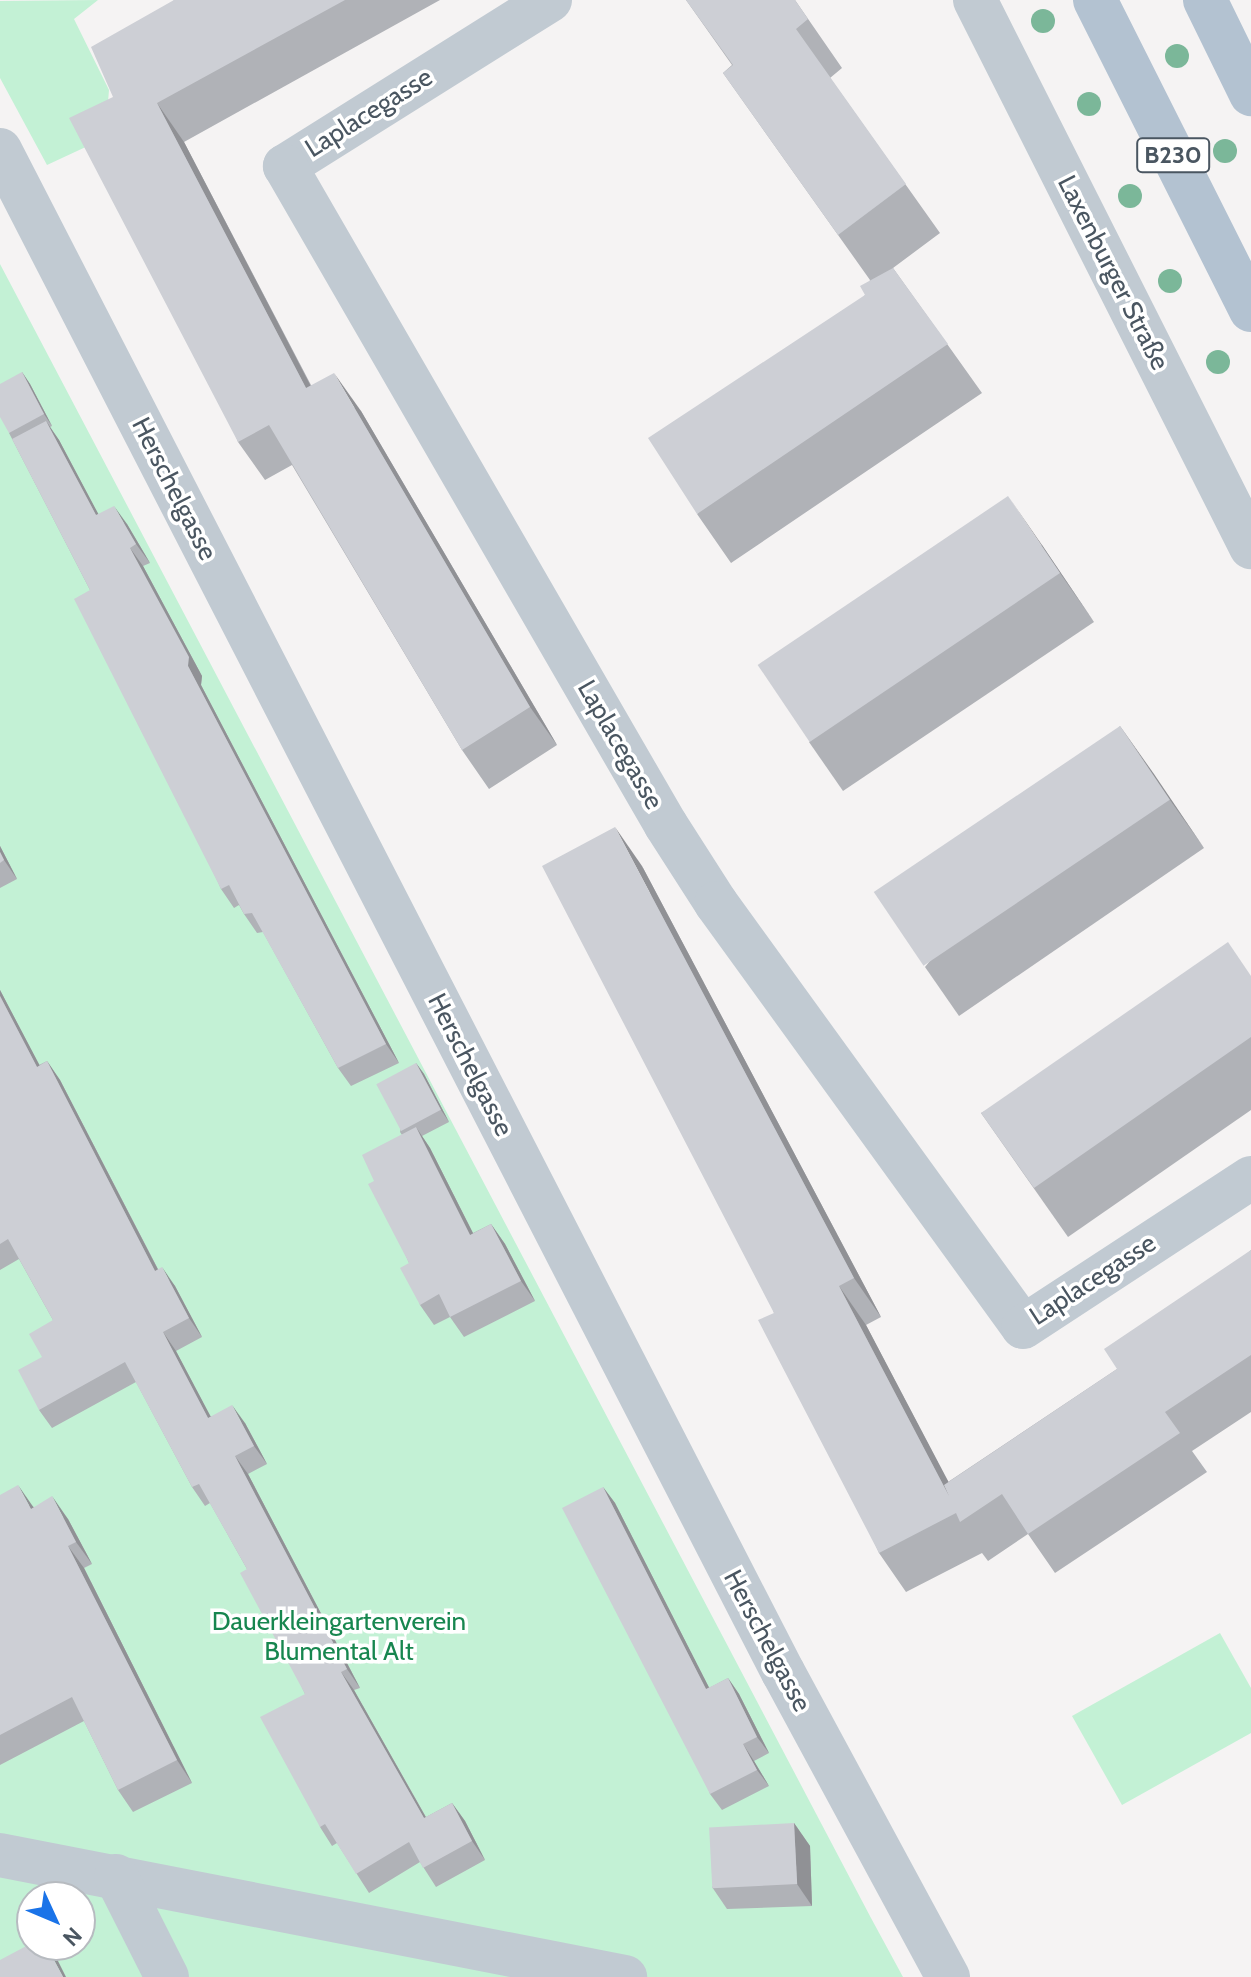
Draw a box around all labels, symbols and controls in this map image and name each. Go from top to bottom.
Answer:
street label: Laplacegasse [300,62,438,164]
road number: B230 [1135,135,1211,175]
street label: Laxenburger Straße [1051,171,1175,375]
street label: Herschelgasse [125,412,223,566]
street label: Laplacegasse [571,675,669,815]
street label: Herschelgasse [421,988,519,1142]
street label: Laplacegasse [1024,1228,1162,1332]
street label: Herschelgasse [717,1565,817,1717]
park label: Dauerkleingartenverein Blumental Alt [212,1606,466,1668]
north arrow [16,1881,96,1961]
text: N [57,1922,87,1952]

